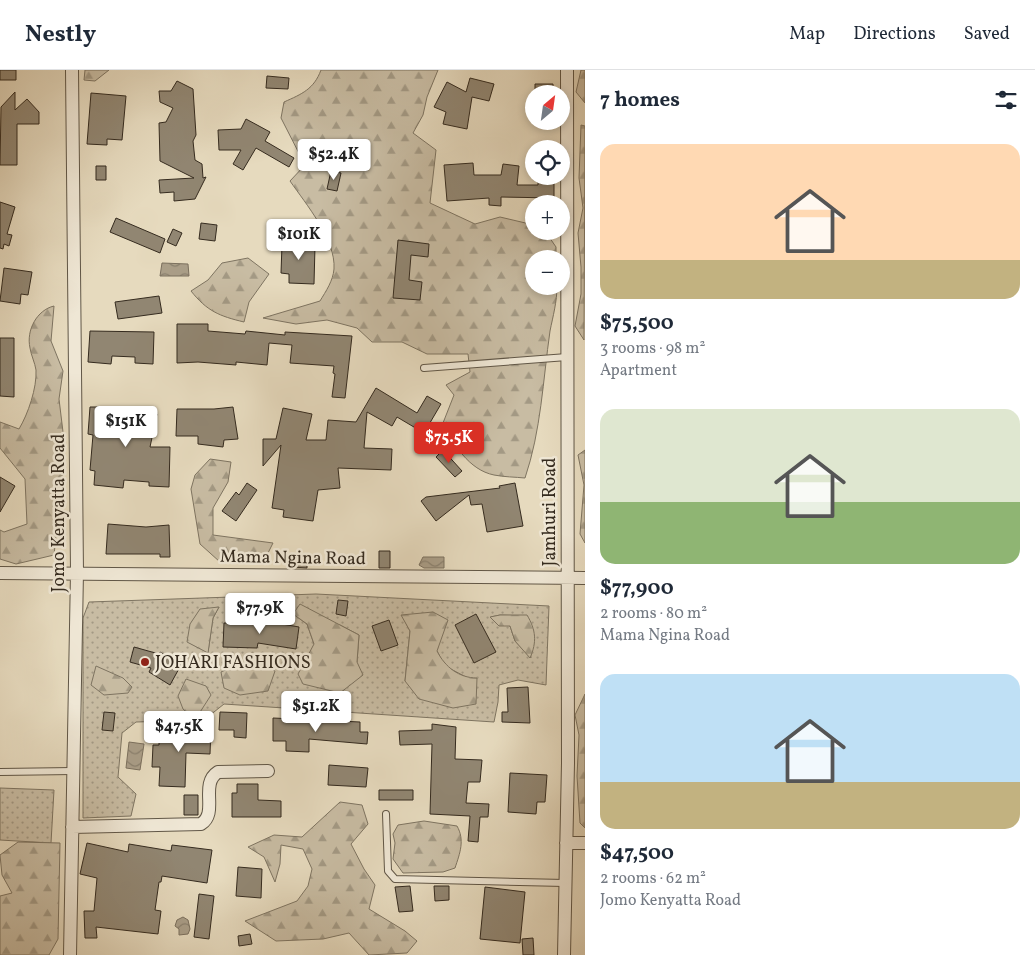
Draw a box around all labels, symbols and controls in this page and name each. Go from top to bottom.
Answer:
text: Nestly [25,18,96,52]
text: Map [789,22,825,47]
text: Directions [853,22,936,47]
text: Saved [964,22,1010,47]
north arrow [525,85,570,130]
map controls [525,85,570,295]
text: 7 homes [600,86,680,115]
icon: filters [992,86,1020,114]
pin: $52.4K [293,138,375,181]
button: locate [525,140,570,185]
text: $52.4K [309,144,359,166]
icon: home [765,176,855,266]
button: + [525,195,570,240]
pin: $101K [264,218,334,261]
text: $101K [277,224,321,246]
button: − [525,250,570,295]
text: $75,500 [600,309,674,338]
text: 3 rooms · 98 m² [600,338,705,360]
text: Apartment [600,360,677,382]
pin: $151K [91,406,161,448]
text: $151K [105,411,147,433]
pin: $75.5K [408,422,490,464]
text: $75.5K [425,427,473,449]
street label: Jomo Kenyatta Road [47,434,72,592]
icon: home [765,441,855,531]
street label: Jamhuri Road [538,458,563,566]
street label: Mama Ngina Road [220,545,366,572]
text: $77,900 [600,574,674,603]
pin: $77.9K [219,592,301,635]
text: $77.9K [236,598,284,620]
text: 2 rooms · 80 m² [600,603,707,625]
text: Mama Ngina Road [600,625,730,647]
place label: JOHARI FASHIONS [155,651,311,676]
marker: JOHARI FASHIONS [139,656,151,668]
pin: $51.2K [275,690,357,733]
text: $51.2K [292,696,340,718]
icon: home [765,706,855,796]
pin: $47.5K [138,710,220,753]
text: $47.5K [155,716,203,738]
text: $47,500 [600,839,674,868]
text: 2 rooms · 62 m² [600,868,706,890]
text: Jomo Kenyatta Road [600,890,741,912]

